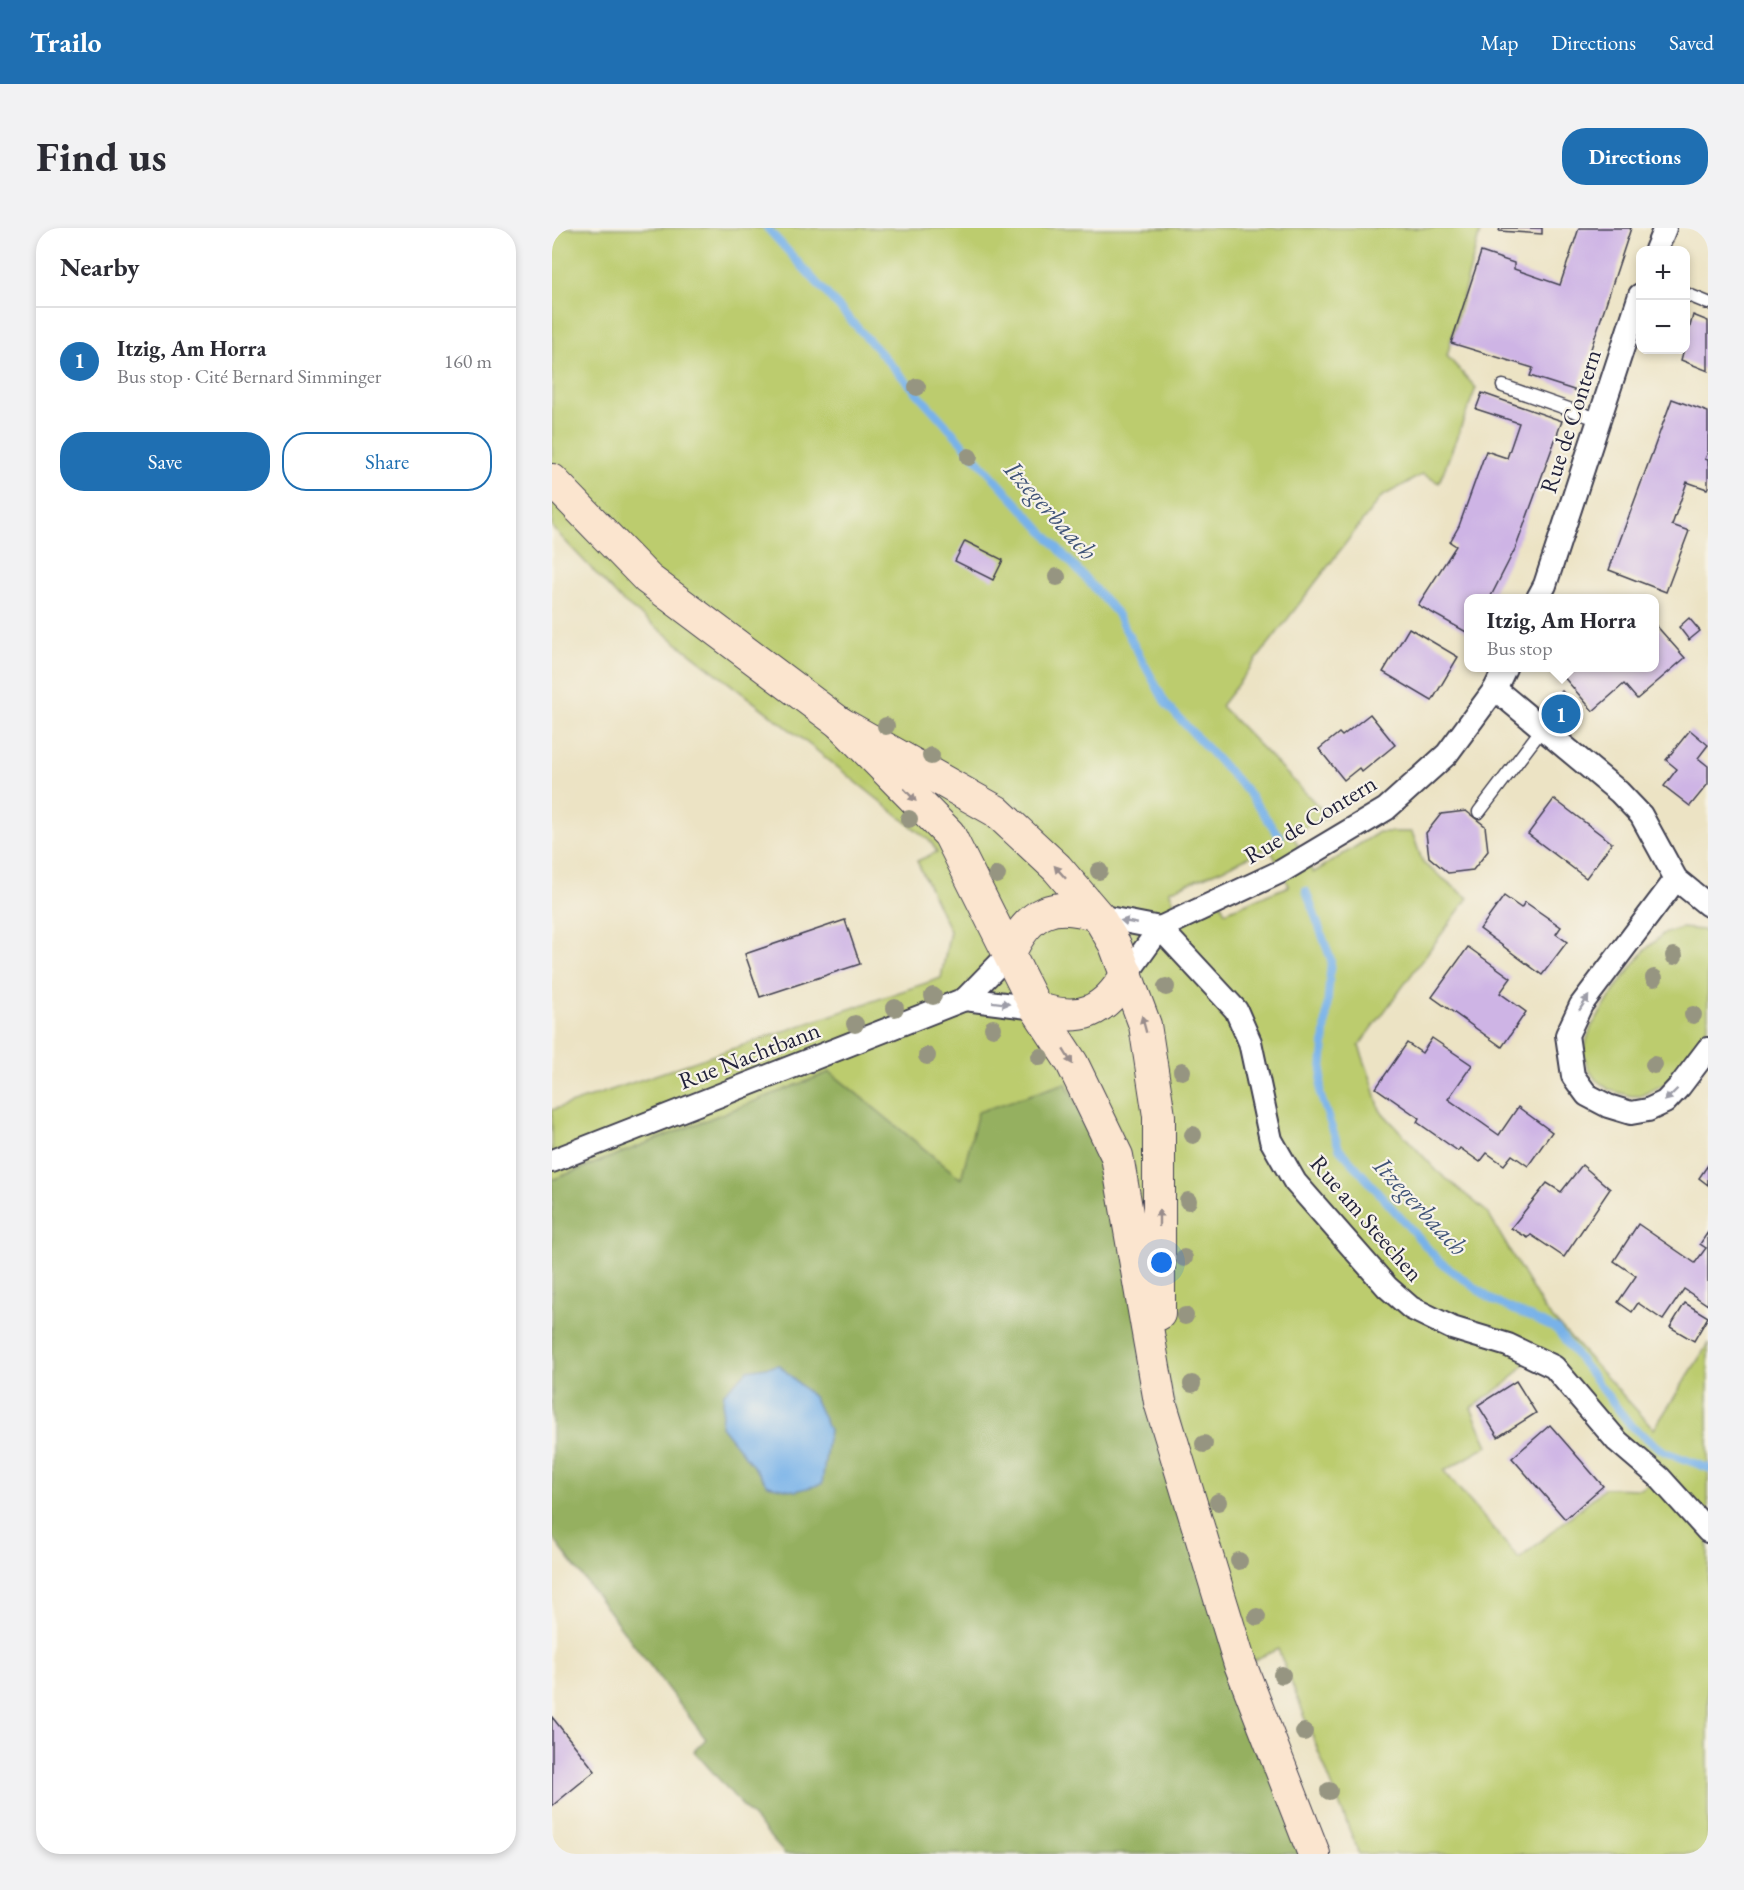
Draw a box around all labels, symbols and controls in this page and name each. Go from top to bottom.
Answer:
text: Trailo [30,24,102,60]
text: Map [1481,29,1518,56]
text: Directions [1551,29,1636,56]
text: Saved [1669,29,1714,56]
button: Directions [1562,128,1708,185]
text: Find us [36,129,167,184]
map controls [1636,246,1690,354]
button: + [1636,246,1690,300]
text: Nearby [60,250,140,284]
button: − [1636,300,1690,354]
text: Itzig, Am Horra [117,334,266,363]
street label: Rue de Contern [1532,345,1608,497]
text: 1 [74,348,85,374]
text: 160 m [444,348,492,374]
text: Bus stop · Cité Bernard Simminger [117,363,381,389]
button: Save [60,432,270,491]
button: Share [282,432,492,491]
water label: Itzegerbaach [996,452,1105,567]
popup [1464,594,1659,672]
text: Itzig, Am Horra [1487,606,1636,635]
text: Bus stop [1487,635,1553,661]
pin: 1 [1542,692,1580,736]
street label: Rue de Contern [1238,767,1382,871]
one-way arrow [903,788,917,802]
one-way arrow [1054,865,1067,880]
one-way arrow [1120,917,1139,926]
one-way arrow [1578,995,1589,1011]
one-way arrow [991,999,1010,1008]
street label: Rue Nachtbann [674,1014,824,1096]
one-way arrow [1138,1015,1148,1033]
one-way arrow [1062,1049,1073,1065]
one-way arrow [1665,1087,1679,1101]
street label: Rue am Steechen [1303,1148,1431,1288]
water label: Itzegerbaach [1366,1149,1476,1263]
one-way arrow [1154,1208,1164,1227]
your location [1147,1248,1176,1277]

